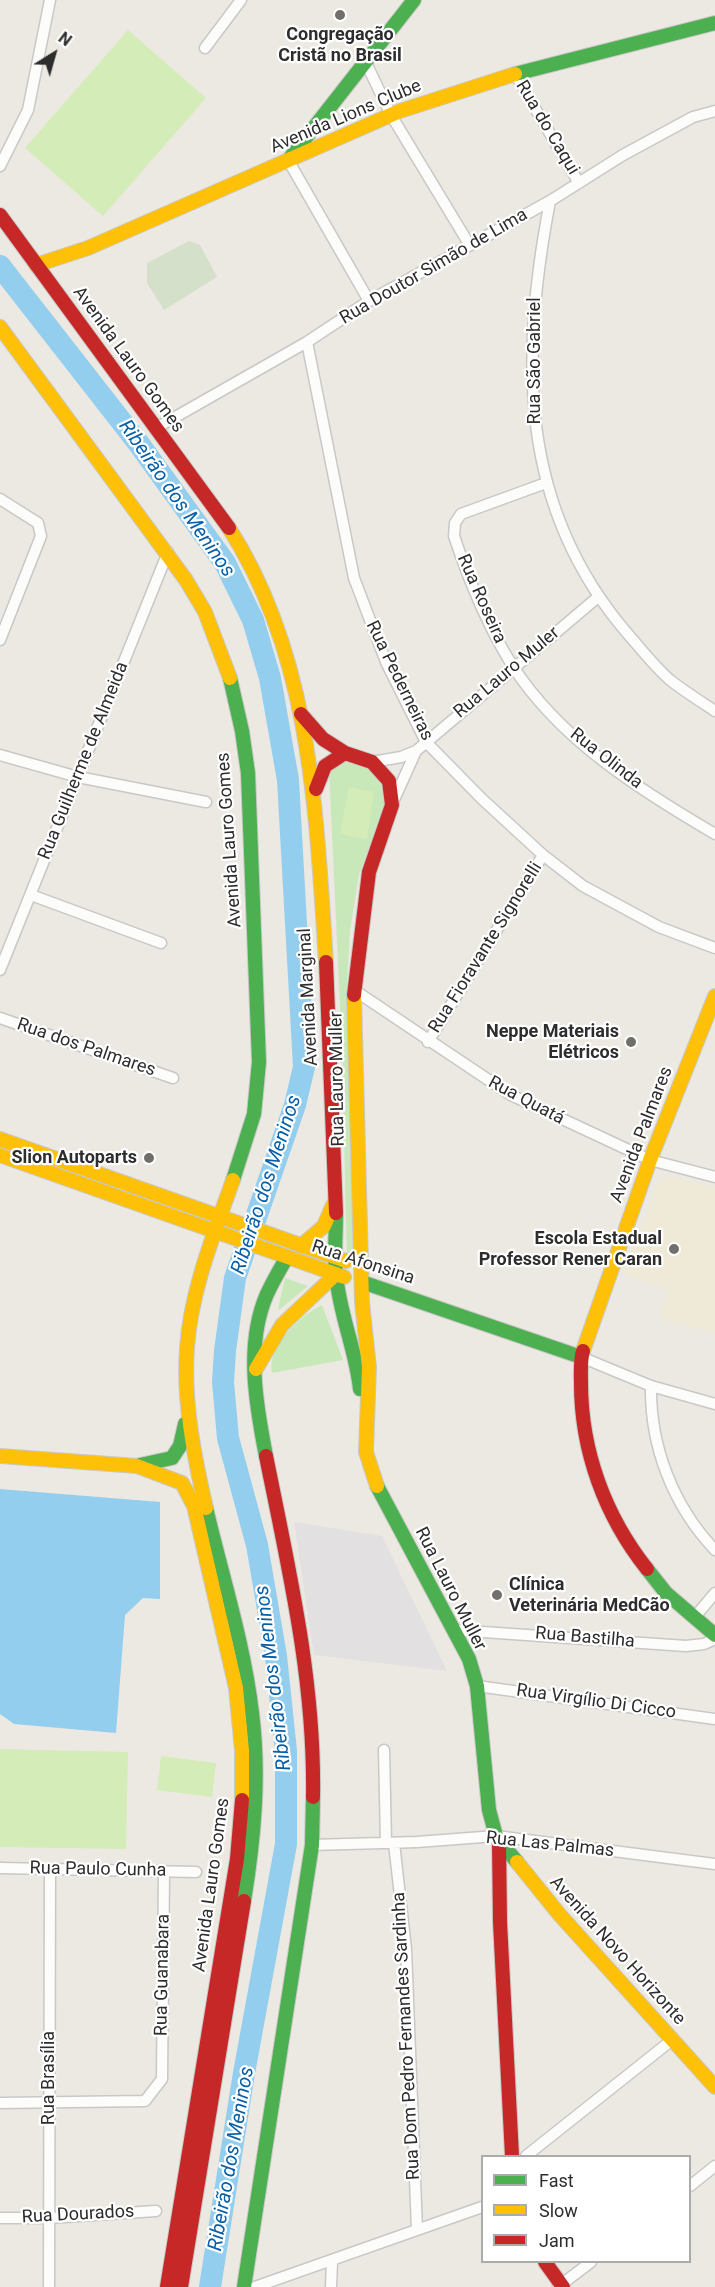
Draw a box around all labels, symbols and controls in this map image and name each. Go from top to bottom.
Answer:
marker: Congregação Cristã no Brasil [333,8,347,22]
north arrow [24,24,84,84]
place label: Congregação Cristã no Brasil [278,24,402,66]
text: N [55,28,75,50]
street label: Avenida Lions Clube [267,75,425,159]
street label: Rua do Caqui [510,77,584,179]
street label: Rua Doutor Simão de Lima [336,204,532,330]
street label: Avenida Lauro Gomes [68,283,188,437]
street label: Rua São Gabriel [524,297,546,425]
water label: Ribeirão dos Meninos [113,416,239,582]
street label: Rua Roseira [452,551,510,647]
street label: Rua Pederneiras [361,618,437,744]
street label: Rua Lauro Muler [450,623,564,723]
street label: Rua Guilherme de Almeida [34,659,134,863]
street label: Rua Olinda [565,724,647,794]
street label: Avenida Lauro Gomes [213,752,247,928]
street label: Rua Fioravante Signorelli [425,859,547,1037]
street label: Avenida Marginal [295,927,323,1067]
street label: Rua Lauro Muller [326,1011,350,1147]
street label: Rua dos Palmares [14,1014,158,1082]
place label: Neppe Materiais Elétricos [486,1021,619,1064]
marker: Neppe Materiais Elétricos [624,1035,638,1049]
street label: Avenida Palmares [606,1064,678,1206]
street label: Rua Quatá [484,1072,568,1130]
water label: Ribeirão dos Meninos [227,1093,307,1277]
place label: Slion Autoparts [11,1147,137,1169]
marker: Slion Autoparts [142,1151,156,1165]
place label: Escola Estadual Professor Rener Caran [479,1228,662,1270]
street label: Rua Afonsina [309,1236,417,1290]
marker: Escola Estadual Professor Rener Caran [667,1242,681,1256]
street label: Rua Lauro Muller [410,1524,490,1654]
place label: Clínica Veterinária MedCão [509,1574,670,1616]
water label: Ribeirão dos Meninos [251,1584,297,1772]
marker: Clínica Veterinária MedCão [490,1588,504,1602]
street label: Rua Bastilha [534,1623,636,1653]
street label: Rua Virgílio Di Cicco [515,1680,677,1724]
street label: Avenida Lauro Gomes [189,1797,235,1973]
street label: Rua Las Palmas [485,1828,615,1862]
street label: Rua Paulo Cunha [30,1858,166,1882]
street label: Avenida Novo Horizonte [545,1872,689,2030]
street label: Rua Dom Pedro Fernandes Sardinha [389,1891,425,2181]
street label: Rua Guanabara [151,1914,175,2036]
street label: Rua Brasília [38,2031,60,2125]
water label: Ribeirão dos Meninos [204,2065,260,2253]
legend [481,2155,691,2263]
text: Fast [539,2170,574,2191]
text: Slow [539,2200,578,2221]
street label: Rua Dourados [21,2201,135,2229]
text: Jam [539,2230,575,2251]

